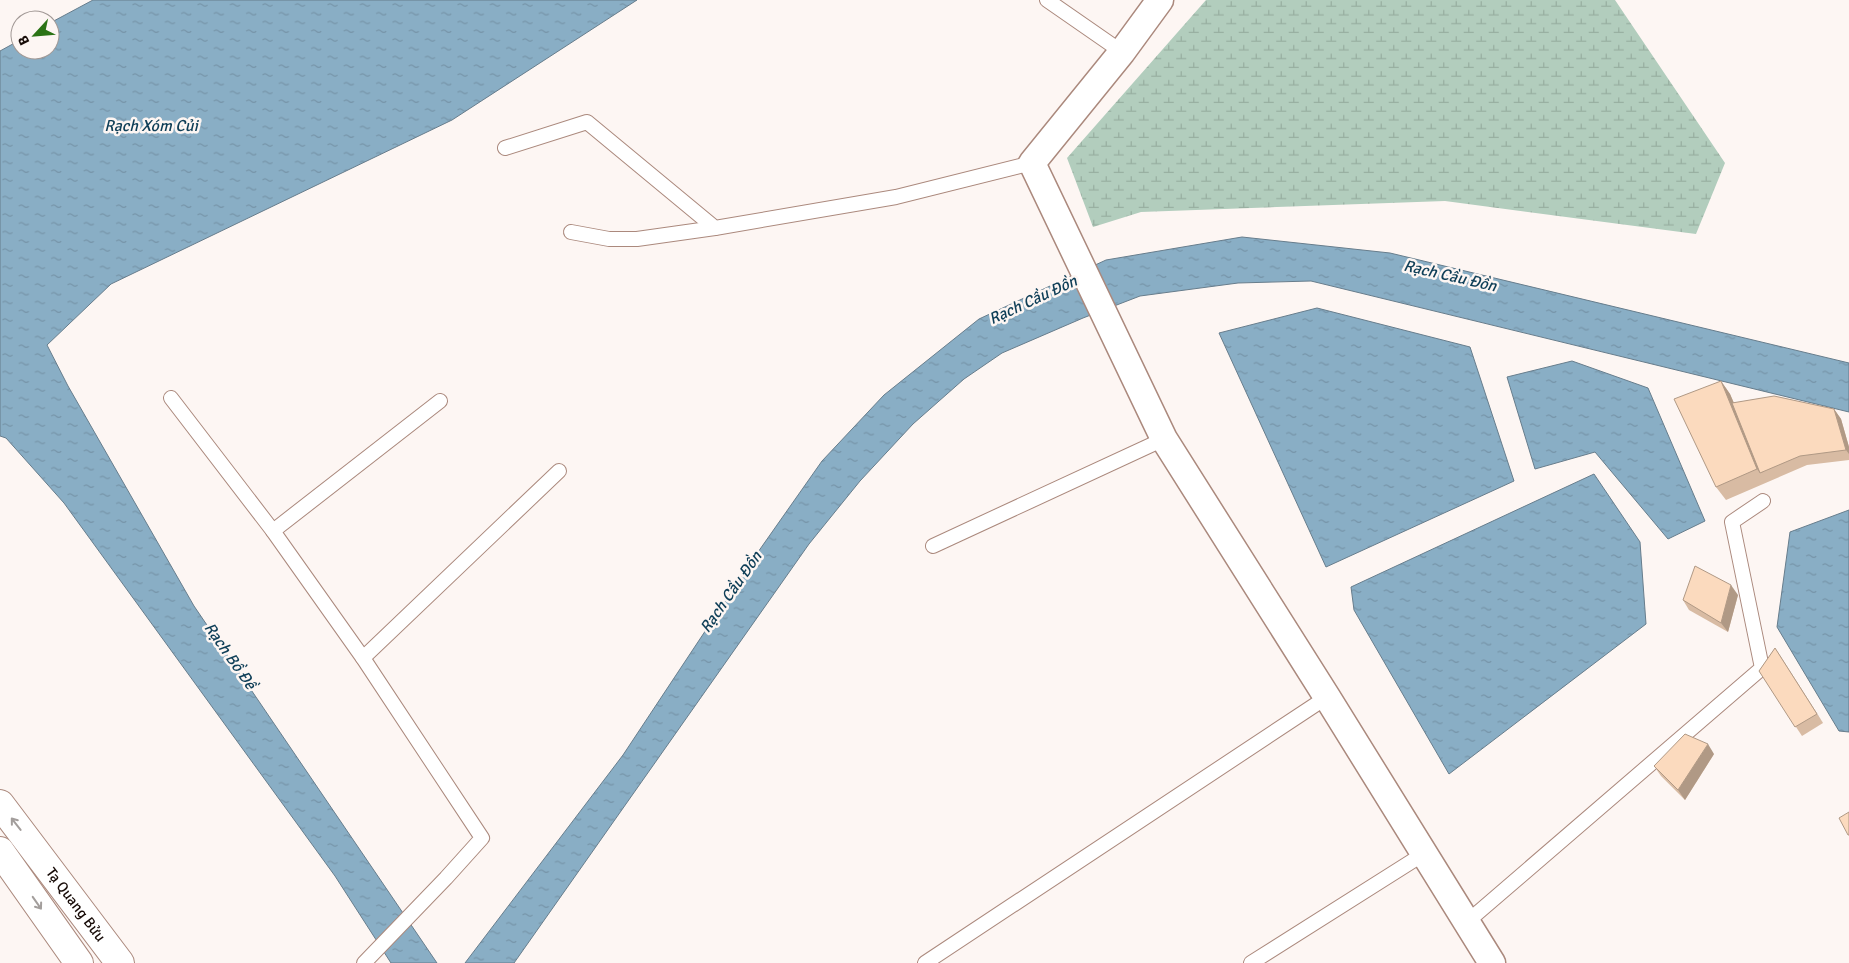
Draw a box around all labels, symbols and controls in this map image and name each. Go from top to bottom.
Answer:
north arrow [10,10,60,60]
text: B [14,33,33,48]
water label: Rạch Xóm Củi [104,116,199,136]
water label: Rạch Cầu Đồn [1402,256,1500,297]
water label: Rạch Cầu Đồn [986,270,1081,329]
water label: Rạch Cầu Đồn [696,546,767,637]
water label: Rạch Bồ Đề [200,619,262,695]
one-way arrow [11,818,22,831]
street label: Tạ Quang Bửu [42,864,110,945]
one-way arrow [32,896,42,910]

